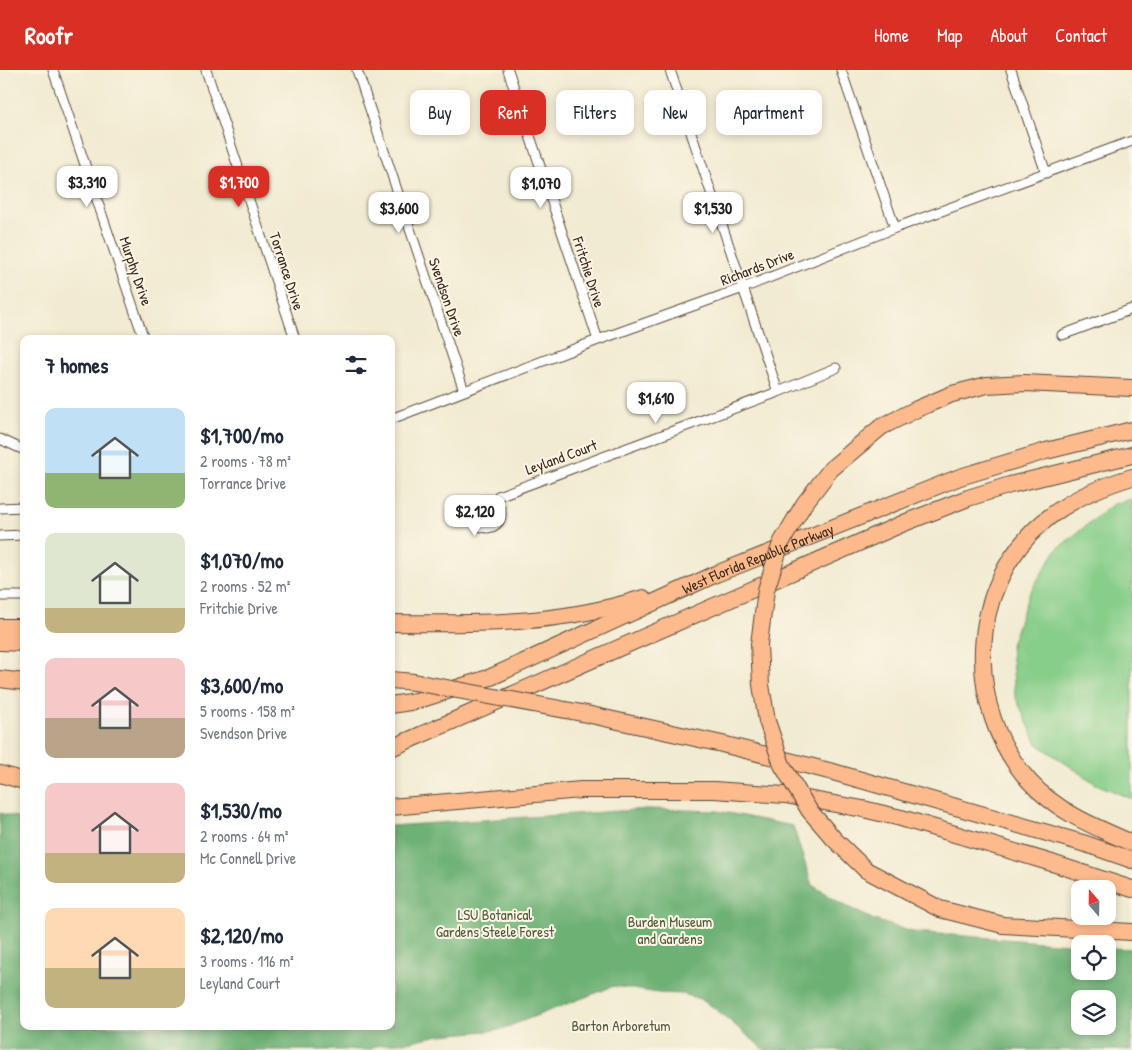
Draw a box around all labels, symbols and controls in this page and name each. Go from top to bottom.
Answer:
text: Roofr [25,19,73,51]
text: Home [874,23,909,48]
text: Map [937,23,962,48]
text: About [990,23,1027,48]
text: Contact [1055,23,1107,48]
chip: Buy [410,90,470,135]
chip: Rent [480,90,546,135]
chip: Filters [556,90,634,135]
chip: New [644,90,706,135]
chip: Apartment [716,90,822,135]
pin: $3,310 [46,166,128,208]
pin: $1,700 [198,166,280,208]
pin: $1,070 [500,166,582,209]
text: $3,310 [68,171,106,193]
text: $1,700 [219,171,259,193]
text: $1,070 [521,172,561,194]
pin: $3,600 [358,191,440,234]
pin: $1,530 [672,191,754,234]
text: $3,600 [379,197,419,219]
text: $1,530 [694,197,732,219]
street label: Torrance Drive [265,229,309,313]
street label: Fritchie Drive [567,233,610,310]
street label: Murphy Drive [114,234,158,308]
street label: Richards Drive [717,243,797,291]
street label: Svendson Drive [424,255,470,339]
text: 7 homes [45,351,108,380]
icon: filters [342,351,370,379]
pin: $1,610 [615,382,697,424]
text: $1,610 [638,387,674,409]
text: $1,700/mo [200,421,283,450]
icon: home [85,428,145,488]
street label: Leyland Court [522,434,601,480]
text: 2 rooms · 78 m² [200,450,291,472]
text: Torrance Drive [200,472,286,494]
pin: $2,120 [434,494,516,537]
text: $2,120 [455,500,495,522]
street label: West Florida Republic Parkway [678,518,837,599]
text: $1,070/mo [200,546,283,575]
icon: home [85,553,145,613]
text: 2 rooms · 52 m² [200,575,290,597]
text: Fritchie Drive [200,597,278,619]
text: $3,600/mo [200,671,283,700]
icon: home [85,678,145,738]
text: 5 rooms · 158 m² [200,700,295,722]
text: Svendson Drive [200,722,287,744]
text: $1,530/mo [200,796,282,825]
icon: home [85,803,145,863]
text: 2 rooms · 64 m² [200,825,288,847]
text: Mc Connell Drive [200,847,296,869]
north arrow [1071,880,1116,925]
map controls [1071,880,1116,1035]
park label: LSU Botanical Gardens Steele Forest [436,904,555,942]
park label: Burden Museum and Gardens [628,911,712,949]
text: $2,120/mo [200,921,283,950]
icon: home [85,928,145,988]
button: locate [1071,935,1116,980]
text: 3 rooms · 116 m² [200,950,294,972]
text: Leyland Court [200,972,280,994]
button: layers [1071,990,1116,1035]
park label: Barton Arboretum [571,1015,671,1036]

